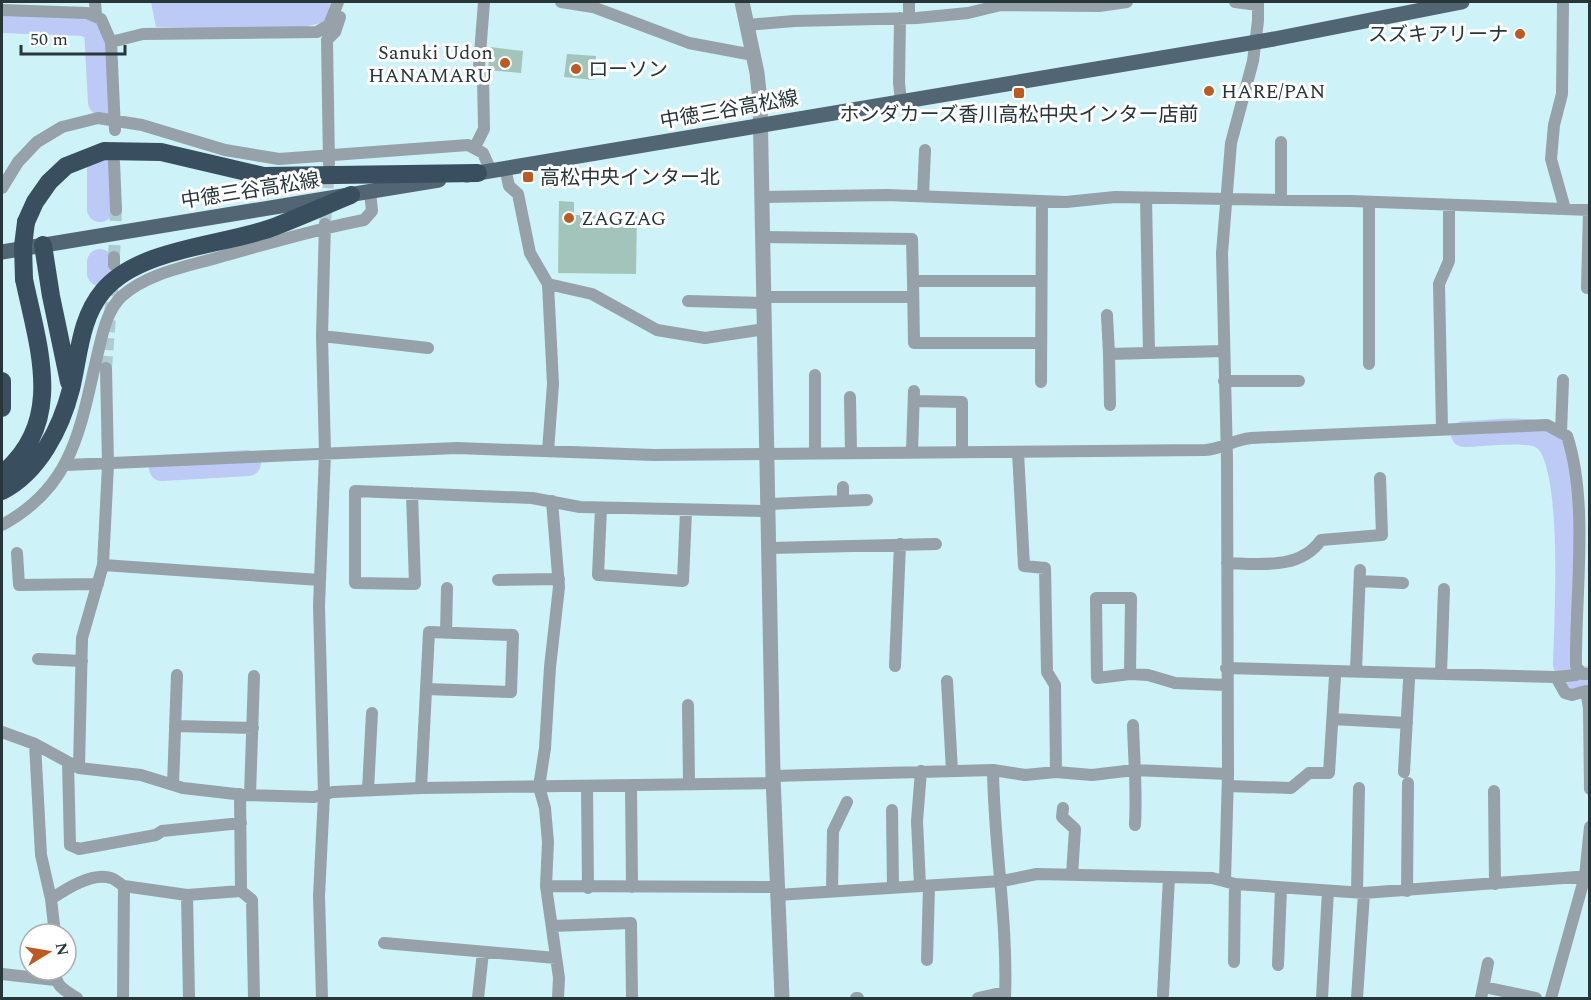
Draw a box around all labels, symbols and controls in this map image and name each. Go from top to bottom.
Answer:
scale bar [21,18,124,56]
place label: スズキアリーナ [1368,20,1508,50]
text: 50 m [30,26,68,53]
marker: スズキアリーナ [1513,27,1527,41]
place label: Sanuki Udon HANAMARU [368,38,493,91]
place label: ローソン [588,55,668,85]
marker: Sanuki Udon HANAMARU [498,56,512,70]
marker: ローソン [569,62,583,76]
place label: HARE/PAN [1221,77,1326,107]
street label: 中徳三谷高松線 [658,83,801,137]
marker: HARE/PAN [1202,84,1216,98]
marker: ホンダカーズ香川高松中央インター店前 [1012,86,1026,100]
place label: ホンダカーズ香川高松中央インター店前 [840,100,1199,130]
place label: 高松中央インター北 [540,163,720,193]
street label: 中徳三谷高松線 [179,165,322,217]
marker: 高松中央インター北 [521,170,535,184]
place label: ZAGZAG [581,204,666,234]
marker: ZAGZAG [562,211,576,225]
north arrow [18,922,78,982]
text: N [49,941,75,958]

